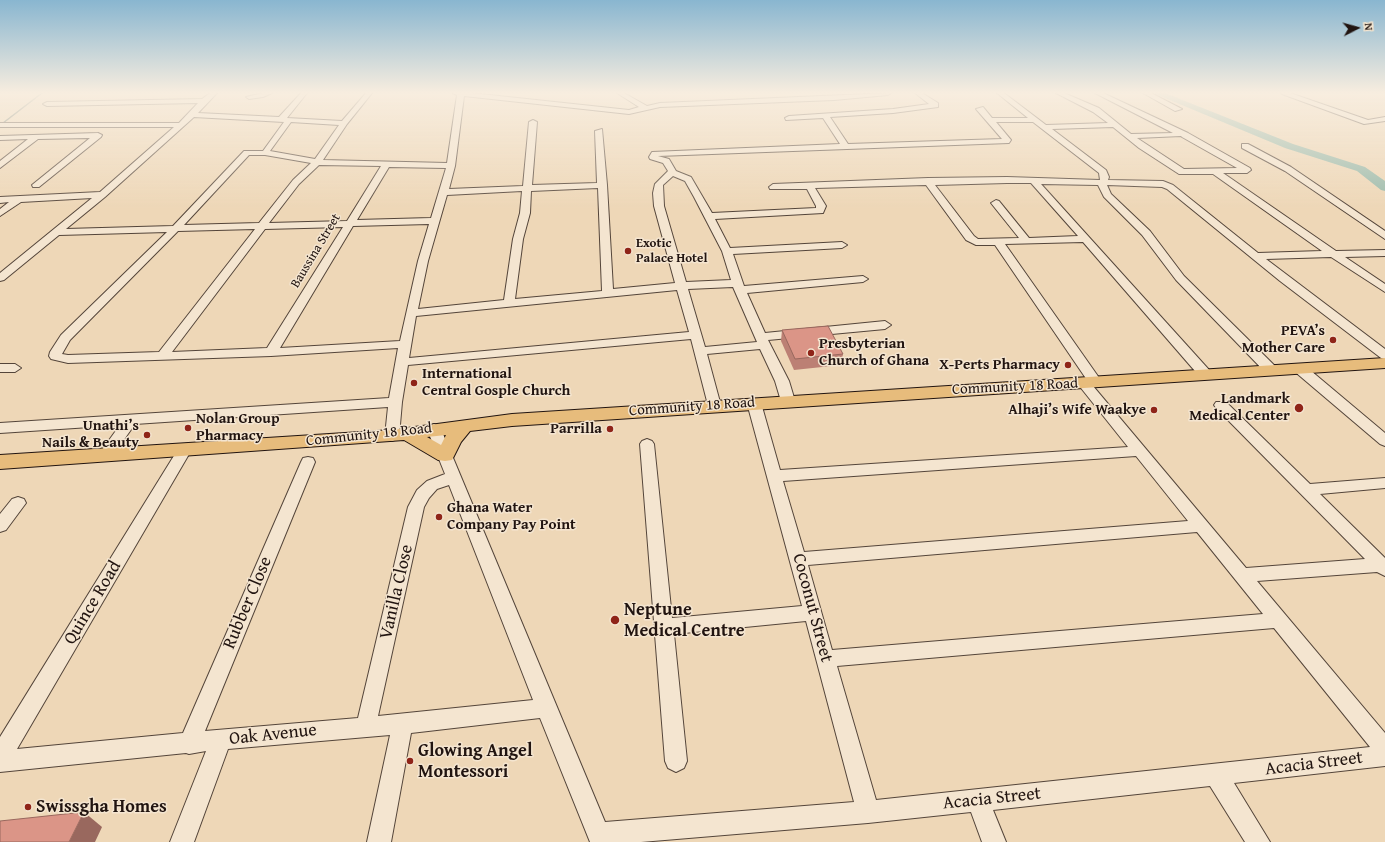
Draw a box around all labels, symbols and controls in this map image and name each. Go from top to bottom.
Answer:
north arrow [1337,8,1377,48]
text: N [1361,22,1377,31]
street label: Baussina Street [288,211,344,291]
place label: Exotic Palace Hotel [636,236,707,267]
marker: Exotic Palace Hotel [623,246,633,256]
place label: PEVA’s Mother Care [1242,322,1325,357]
place label: Presbyterian Church of Ghana [819,335,929,370]
marker: PEVA’s Mother Care [1328,335,1338,345]
marker: Presbyterian Church of Ghana [806,348,816,358]
place label: X-Perts Pharmacy [939,356,1060,374]
marker: X-Perts Pharmacy [1063,360,1073,370]
place label: International Central Gosple Church [422,365,570,400]
street label: Community 18 Road [951,375,1079,399]
marker: International Central Gosple Church [409,378,419,388]
place label: Landmark Medical Center [1189,390,1290,425]
street label: Community 18 Road [628,394,756,420]
place label: Alhaji’s Wife Waakye [1008,401,1146,419]
marker: Landmark Medical Center [1293,402,1305,414]
marker: Alhaji’s Wife Waakye [1149,405,1159,415]
place label: Nolan Group Pharmacy [196,410,279,445]
place label: Unathi’s Nails & Beauty [42,417,139,452]
street label: Community 18 Road [305,419,433,451]
place label: Parrilla [550,420,602,438]
marker: Nolan Group Pharmacy [183,423,193,433]
marker: Parrilla [605,424,615,434]
marker: Unathi’s Nails & Beauty [142,430,152,440]
place label: Ghana Water Company Pay Point [447,499,576,534]
marker: Ghana Water Company Pay Point [434,512,444,522]
street label: Vanilla Close [376,543,418,641]
street label: Coconut Street [787,551,837,665]
street label: Rubber Close [219,554,277,652]
street label: Quince Road [60,557,126,649]
place label: Neptune Medical Centre [624,599,745,642]
marker: Neptune Medical Centre [609,614,621,626]
street label: Oak Avenue [228,720,318,750]
place label: Glowing Angel Montessori [418,740,533,782]
street label: Acacia Street [1264,747,1364,781]
marker: Glowing Angel Montessori [405,756,415,766]
street label: Acacia Street [942,783,1042,815]
place label: Swissgha Homes [36,796,167,818]
marker: Swissgha Homes [23,802,33,812]

